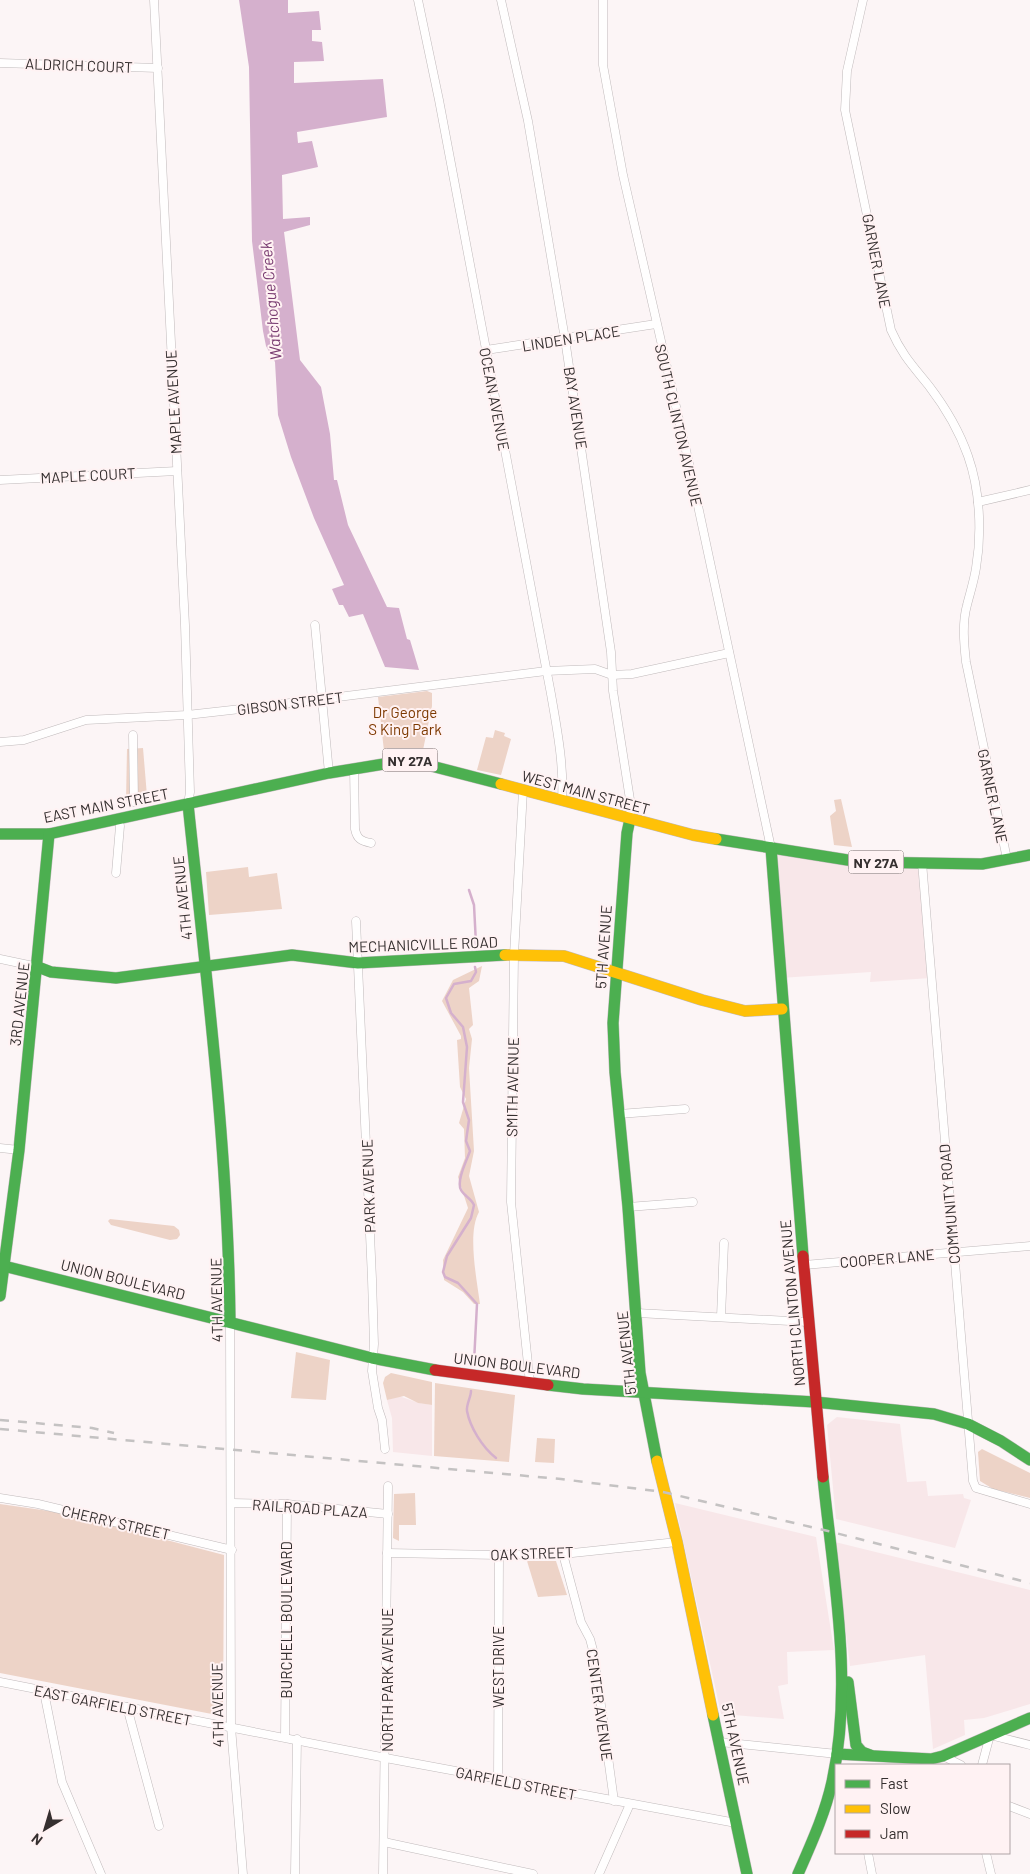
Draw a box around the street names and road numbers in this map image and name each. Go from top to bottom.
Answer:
street label: ALDRICH COURT [25,54,133,76]
street label: GARNER LANE [859,212,895,310]
street label: LINDEN PLACE [521,321,621,355]
street label: SOUTH CLINTON AVENUE [652,342,706,508]
street label: OCEAN AVENUE [476,346,514,452]
street label: MAPLE AVENUE [161,349,185,455]
street label: BAY AVENUE [561,365,591,451]
street label: MAPLE COURT [40,464,136,486]
street label: GIBSON STREET [236,688,344,718]
street label: GARNER LANE [974,747,1012,845]
road number: NY 27A [382,748,438,772]
street label: WEST MAIN STREET [520,766,652,818]
street label: EAST MAIN STREET [42,784,170,826]
road number: NY 27A [848,850,904,874]
street label: 4TH AVENUE [169,855,195,941]
street label: 5TH AVENUE [591,904,615,990]
street label: MECHANICVILLE ROAD [348,932,498,956]
street label: 3RD AVENUE [6,961,32,1047]
street label: SMITH AVENUE [502,1037,522,1137]
street label: PARK AVENUE [357,1139,379,1233]
street label: COMMUNITY ROAD [935,1143,963,1265]
street label: NORTH CLINTON AVENUE [776,1219,808,1387]
street label: COOPER LANE [839,1245,935,1271]
street label: UNION BOULEVARD [59,1255,187,1303]
street label: 4TH AVENUE [206,1258,226,1342]
street label: 5TH AVENUE [613,1310,639,1396]
street label: UNION BOULEVARD [453,1348,581,1382]
street label: RAILROAD PLAZA [252,1495,368,1521]
street label: CHERRY STREET [60,1501,172,1543]
street label: BURCHELL BOULEVARD [277,1541,295,1699]
street label: OAK STREET [490,1543,574,1563]
street label: NORTH PARK AVENUE [378,1608,396,1752]
street label: WEST DRIVE [489,1626,507,1708]
street label: CENTER AVENUE [583,1648,617,1762]
street label: 4TH AVENUE [207,1663,227,1747]
street label: EAST GARFIELD STREET [33,1681,193,1729]
street label: 5TH AVENUE [718,1701,754,1787]
street label: GARFIELD STREET [454,1762,578,1804]

